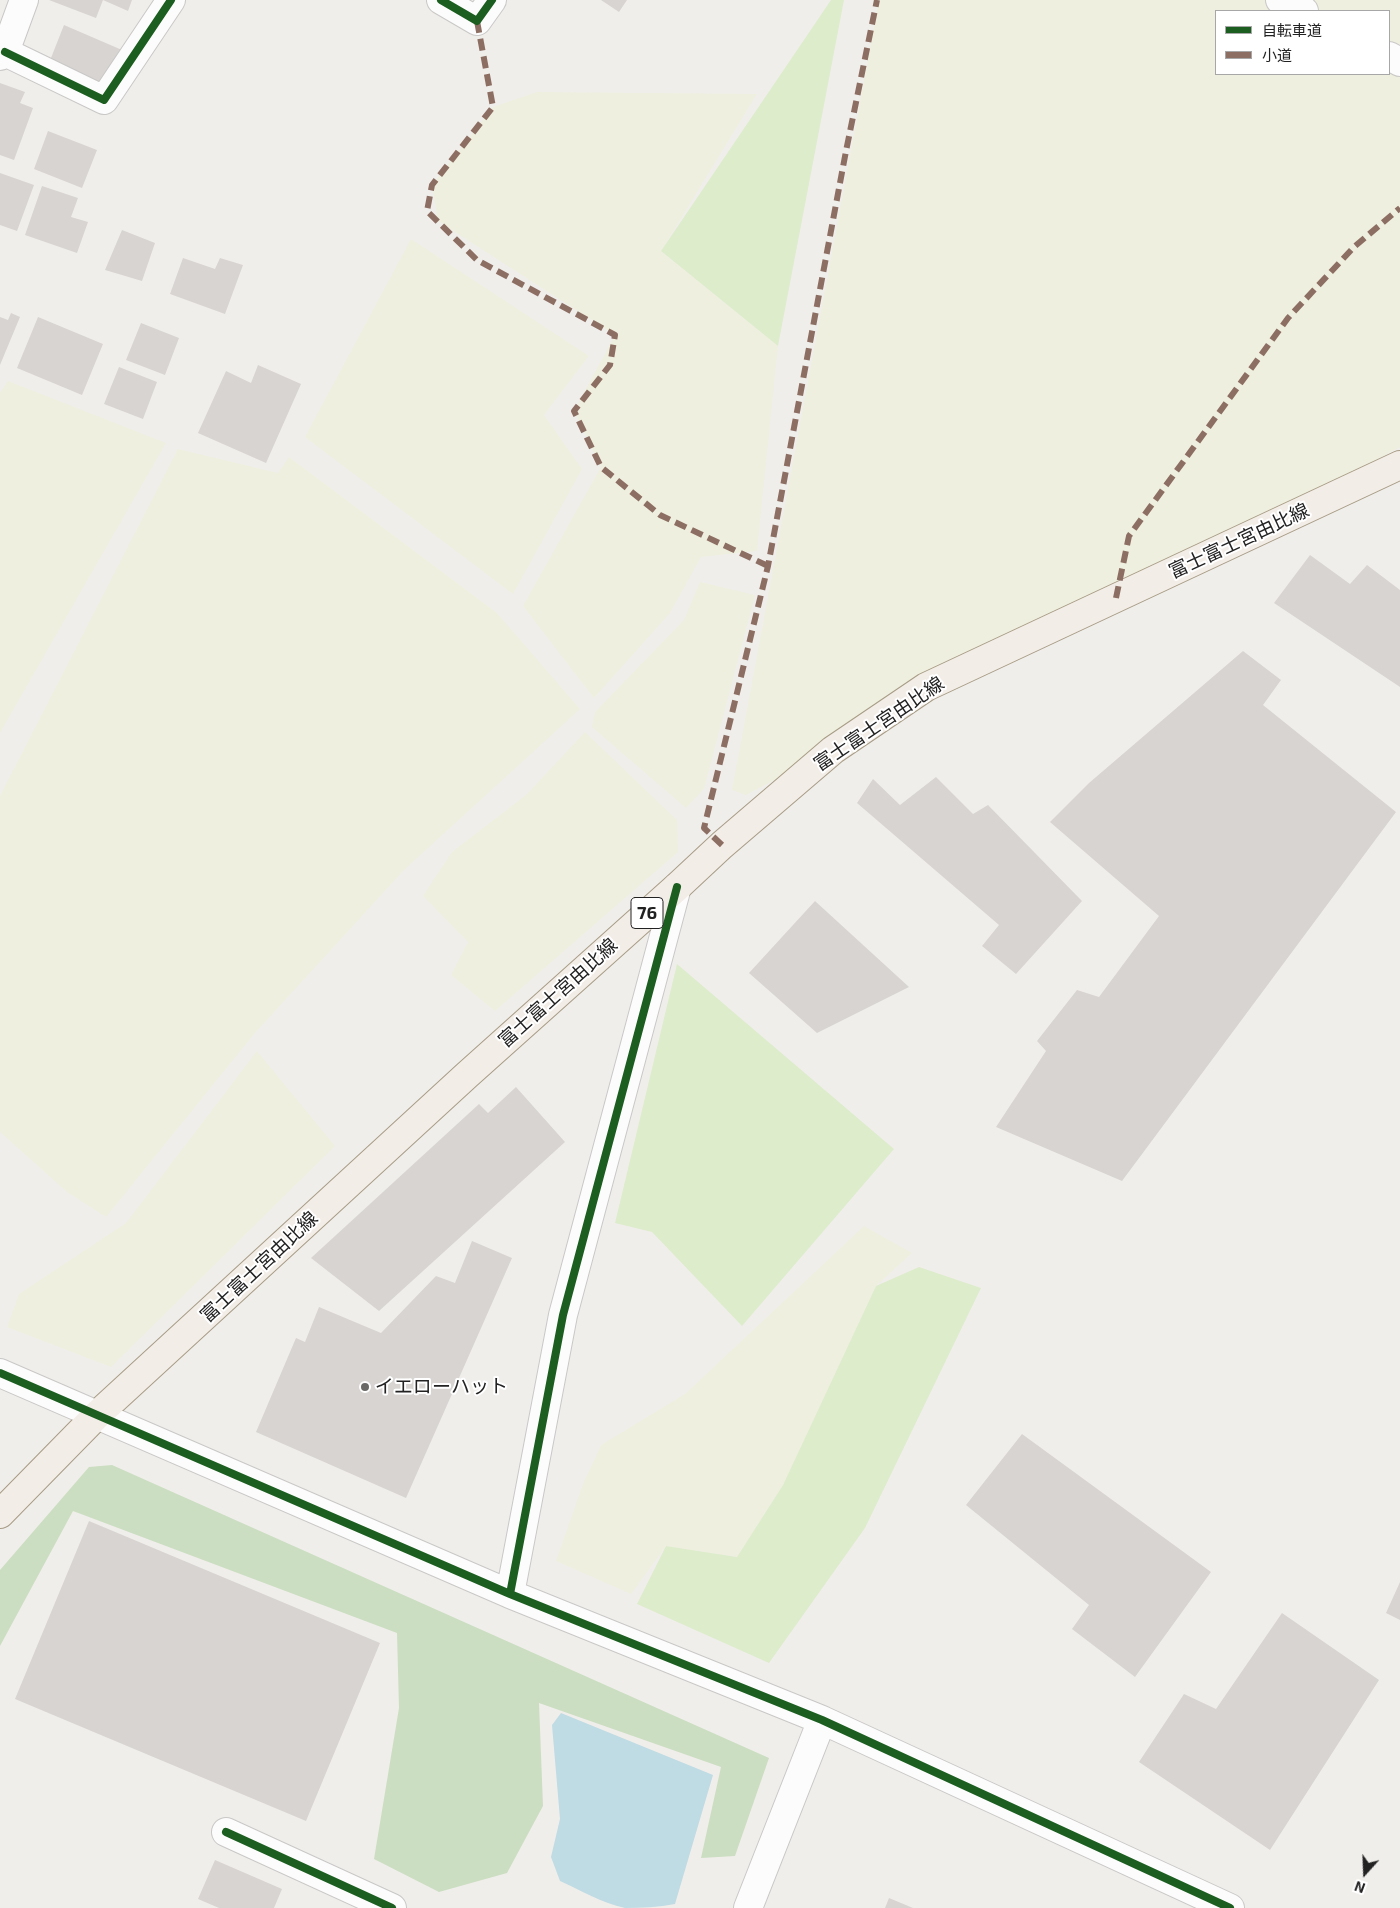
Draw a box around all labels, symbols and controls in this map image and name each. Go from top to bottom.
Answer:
legend [1215,10,1390,75]
text: 自転車道 [1262,21,1322,39]
text: 小道 [1262,46,1292,64]
street label: 富士富士宮由比線 [1165,499,1313,583]
street label: 富士富士宮由比線 [810,672,948,776]
road number: 76 [631,898,663,928]
street label: 富士富士宮由比線 [494,934,622,1052]
street label: 富士富士宮由比線 [196,1207,322,1327]
place label: イエローハット [375,1376,508,1398]
marker: イエローハット [359,1381,371,1393]
north arrow [1340,1848,1390,1898]
text: N [1352,1878,1367,1897]

